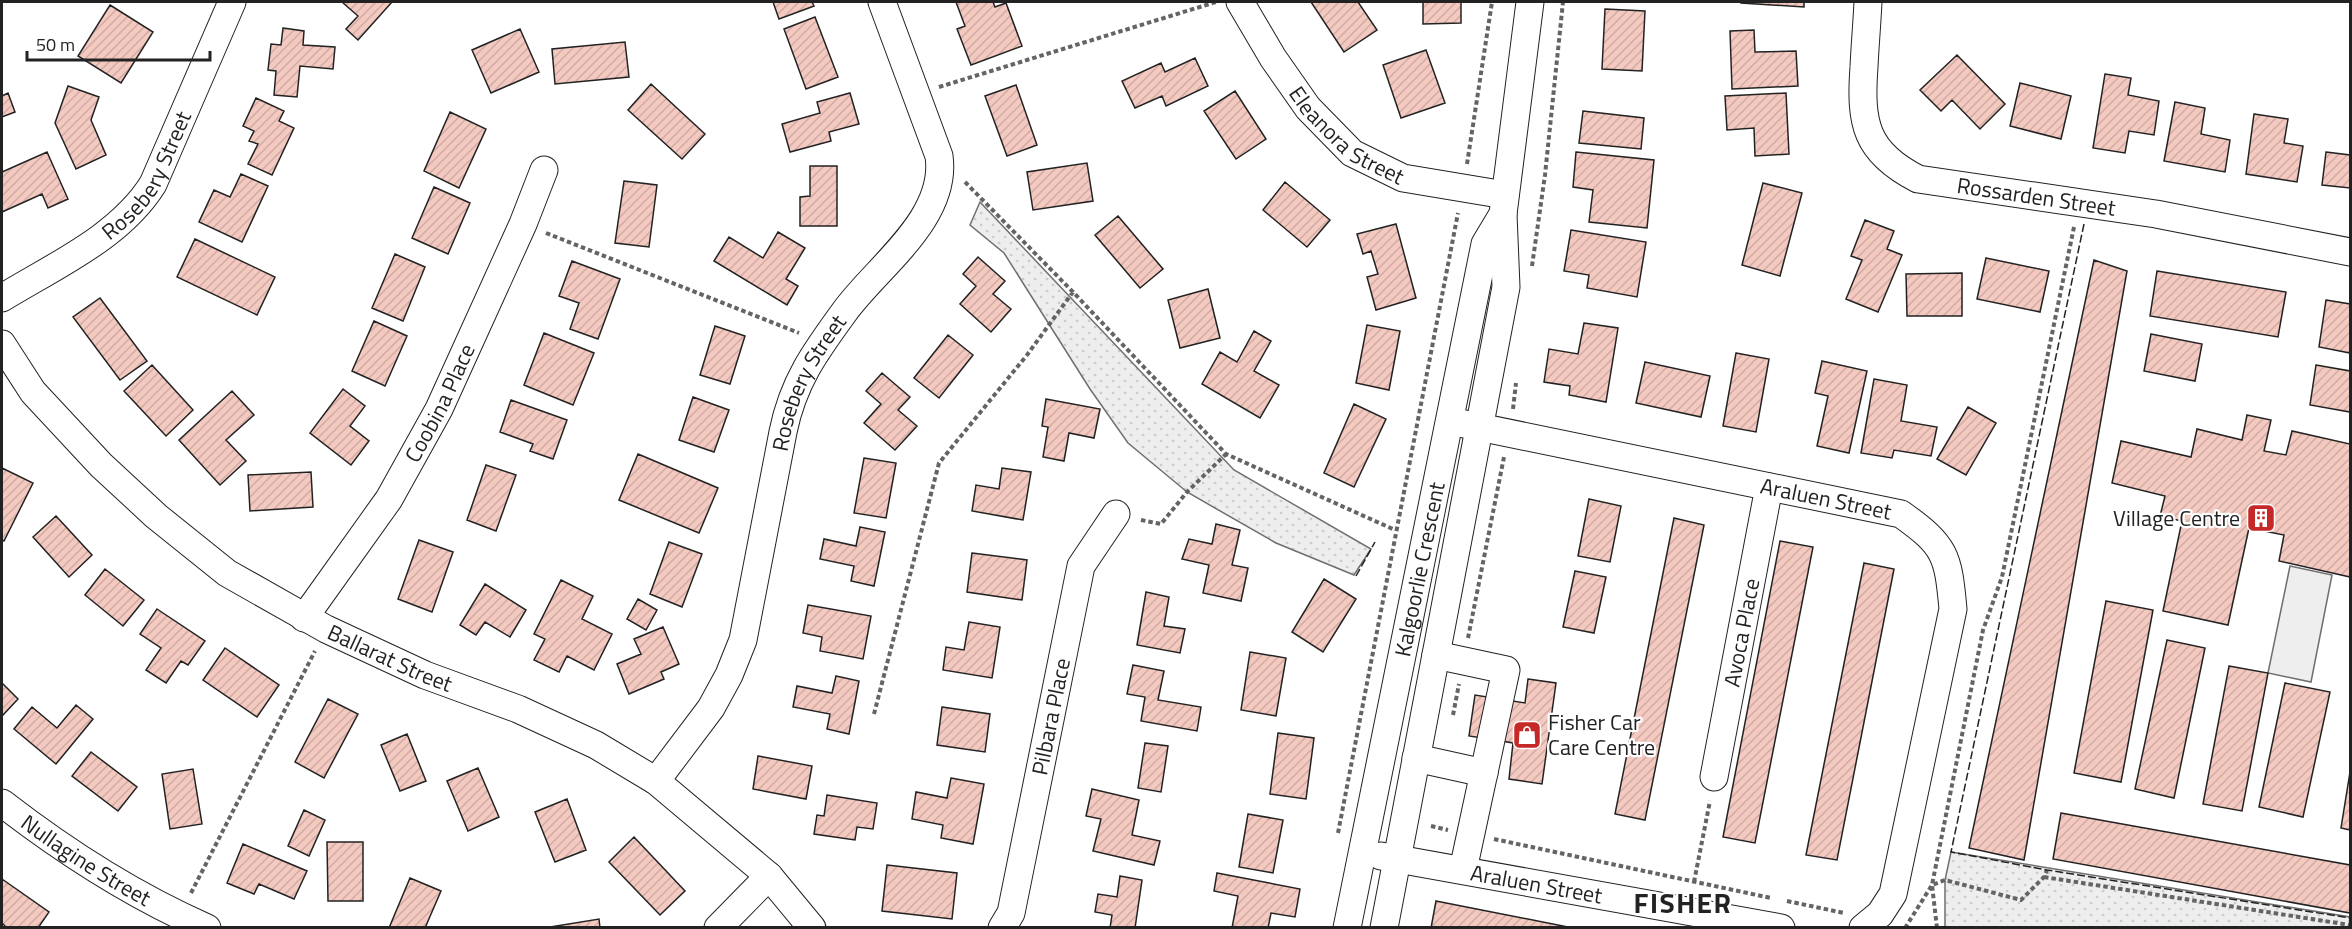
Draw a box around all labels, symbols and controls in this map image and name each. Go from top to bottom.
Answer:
scale bar [27,24,210,62]
text: 50 m [36,31,75,58]
street label: Eleanora Street [1281,79,1411,193]
street label: Rosebery Street [94,105,200,248]
street label: Rossarden Street [1955,168,2118,225]
street label: Rosebery Street [763,307,855,454]
street label: Coobina Place [396,338,484,469]
street label: Araluen Street [1757,468,1895,529]
street label: Kalgoorlie Crescent [1385,479,1454,660]
place label: Village Centre [2113,501,2240,535]
building icon: Village Centre [2245,502,2277,534]
street label: Avoca Place [1714,575,1768,690]
street label: Ballarat Street [322,615,457,701]
street label: Pilbara Place [1022,655,1079,778]
place label: Fisher Car Care Centre [1548,705,1655,764]
shop icon: Fisher Car Care Centre [1511,719,1543,751]
street label: Nullagine Street [14,806,157,915]
street label: Araluen Street [1468,855,1605,913]
district label: FISHER [1634,881,1732,924]

